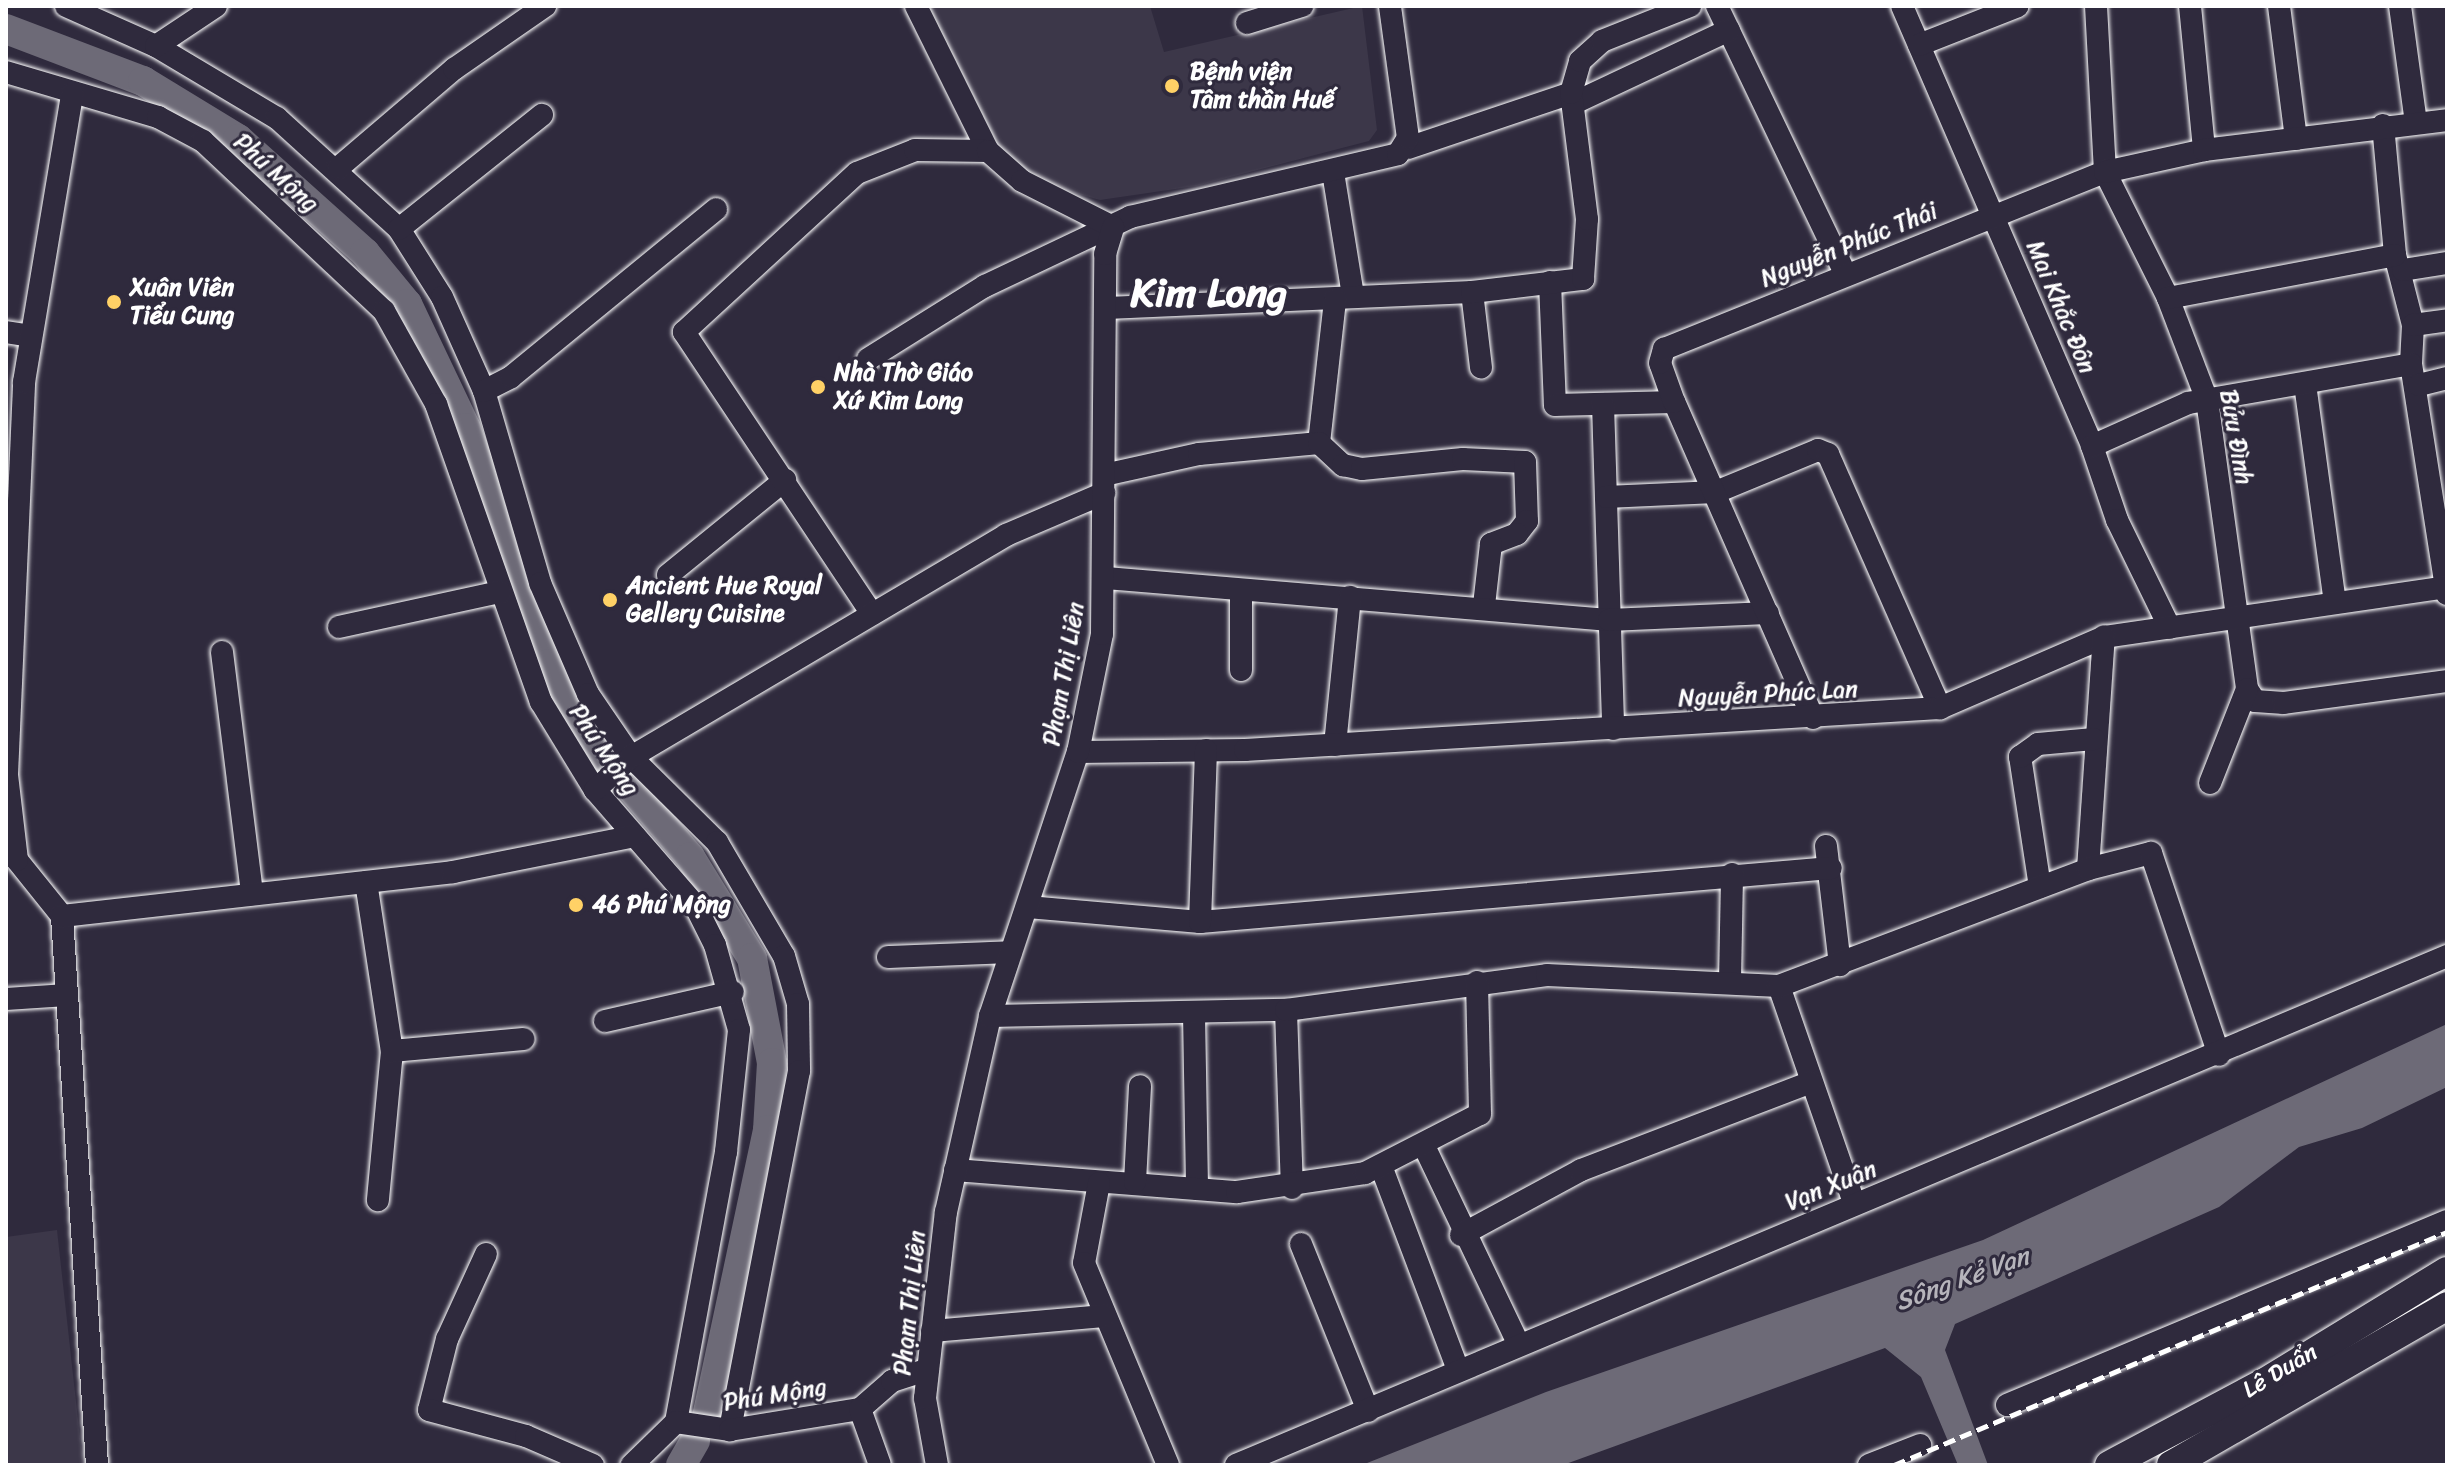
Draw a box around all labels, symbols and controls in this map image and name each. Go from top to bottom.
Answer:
place label: Bệnh viện Tâm thần Huế [1190,58,1334,114]
marker: Bệnh viện Tâm thần Huế [1161,75,1183,97]
street label: Phú Mộng [228,128,324,218]
street label: Nguyễn Phúc Thái [1756,196,1942,294]
street label: Mai Khắc Đôn [2020,236,2102,378]
district label: Kim Long [1130,269,1288,317]
place label: Xuân Viên Tiểu Cung [130,274,234,330]
marker: Xuân Viên Tiểu Cung [105,293,123,311]
place label: Nhà Thờ Giáo Xứ Kim Long [834,359,974,415]
marker: Nhà Thờ Giáo Xứ Kim Long [809,378,827,396]
street label: Bửu Đình [2214,387,2258,487]
place label: Ancient Hue Royal Gellery Cuisine [626,572,822,628]
marker: Ancient Hue Royal Gellery Cuisine [601,591,619,609]
street label: Phạm Thị Liên [1037,600,1091,748]
street label: Nguyễn Phúc Lan [1677,675,1859,713]
street label: Phú Mộng [563,699,645,801]
place label: 46 Phú Mộng [592,891,730,919]
marker: 46 Phú Mộng [567,896,585,914]
street label: Vạn Xuân [1781,1155,1881,1217]
street label: Phạm Thị Liên [888,1229,932,1377]
water label: Sông Kẻ Vạn [1891,1240,2033,1318]
street label: Lê Duẩn [2237,1338,2323,1404]
street label: Phú Mộng [722,1373,828,1417]

